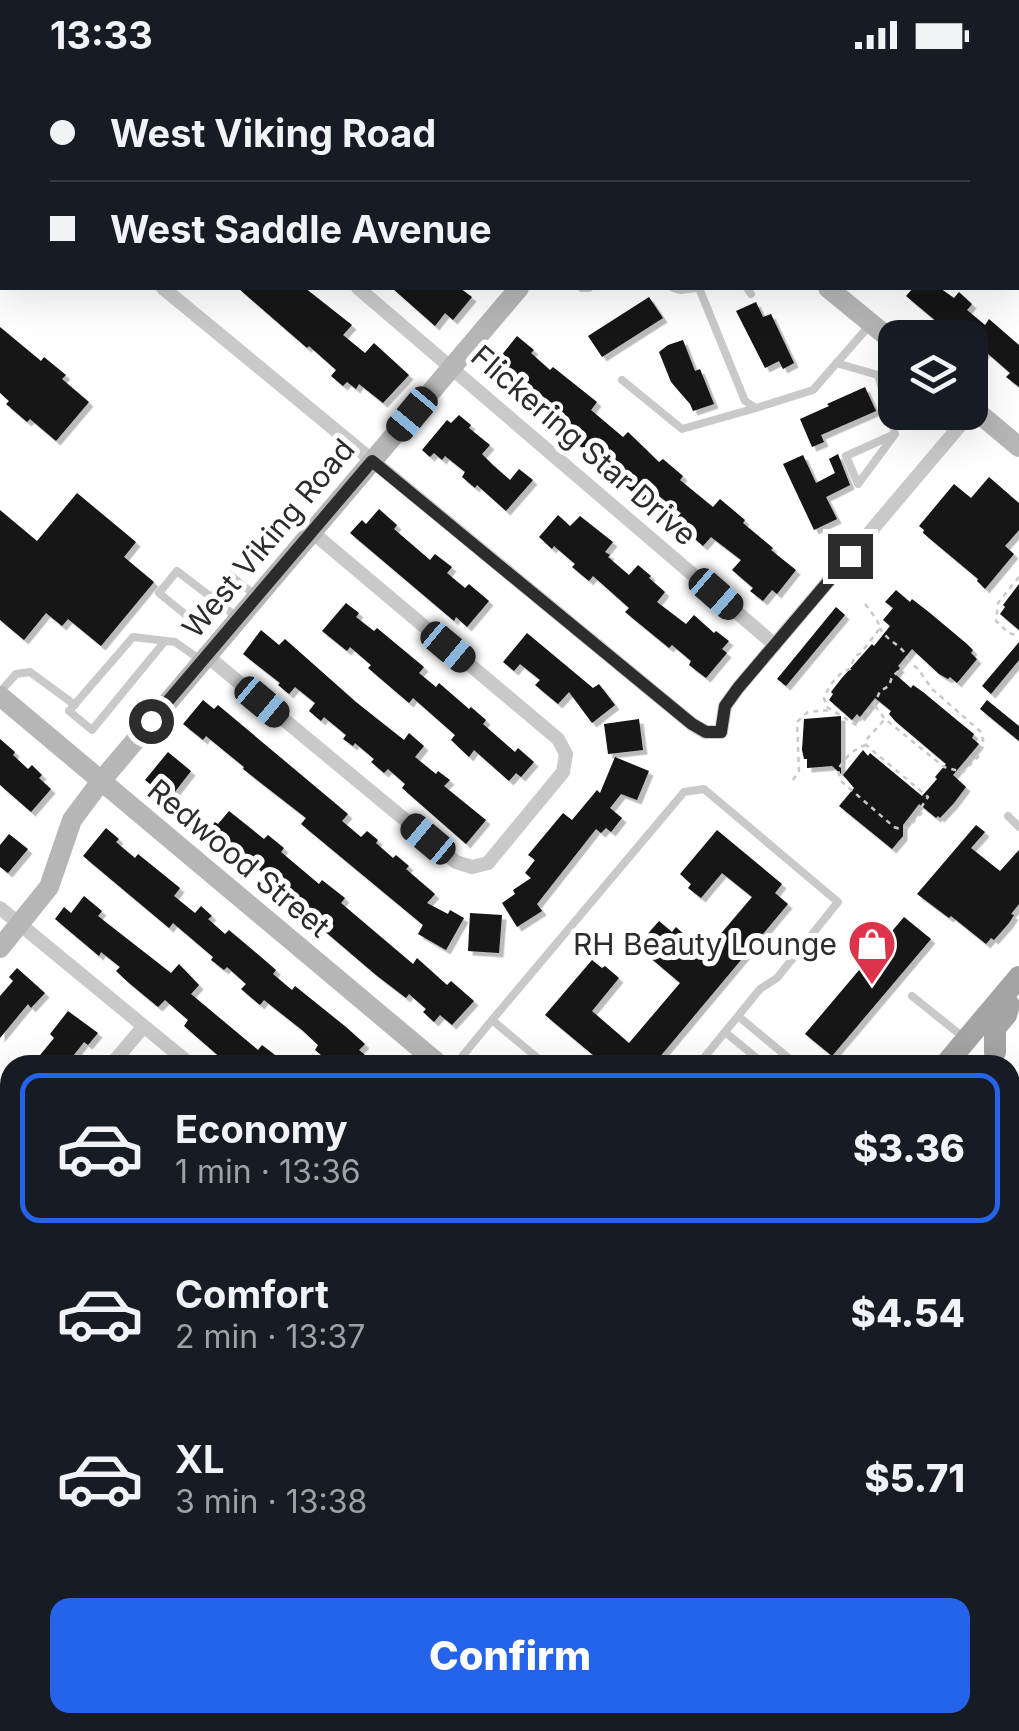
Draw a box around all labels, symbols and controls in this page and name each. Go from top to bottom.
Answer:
text: 13:33 [50,12,153,58]
text: West Viking Road [110,110,436,156]
text: West Saddle Avenue [110,206,492,252]
map controls [878,320,988,430]
button: layers [878,320,988,430]
street label: Flickering Star Drive [464,337,704,553]
car [381,381,443,447]
street label: West Viking Road [174,431,362,645]
route end [828,534,873,579]
car [684,563,748,625]
car [415,616,481,678]
car [229,671,295,733]
route start [129,699,174,744]
street label: Redwood Street [141,772,337,945]
car [395,808,461,870]
shop icon: RH Beauty Lounge [846,918,898,986]
place label: RH Beauty Lounge [573,926,837,962]
icon: car [55,1103,145,1193]
text: Economy [175,1106,348,1152]
text: $3.36 [853,1125,965,1171]
text: 1 min · 13:36 [175,1152,361,1191]
icon: car [55,1268,145,1358]
text: Comfort [175,1271,329,1317]
text: $4.54 [851,1290,965,1336]
text: 2 min · 13:37 [175,1317,365,1356]
icon: car [55,1433,145,1523]
text: XL [175,1436,225,1482]
text: $5.71 [865,1455,965,1501]
text: 3 min · 13:38 [175,1482,367,1521]
button: Confirm [50,1598,970,1713]

